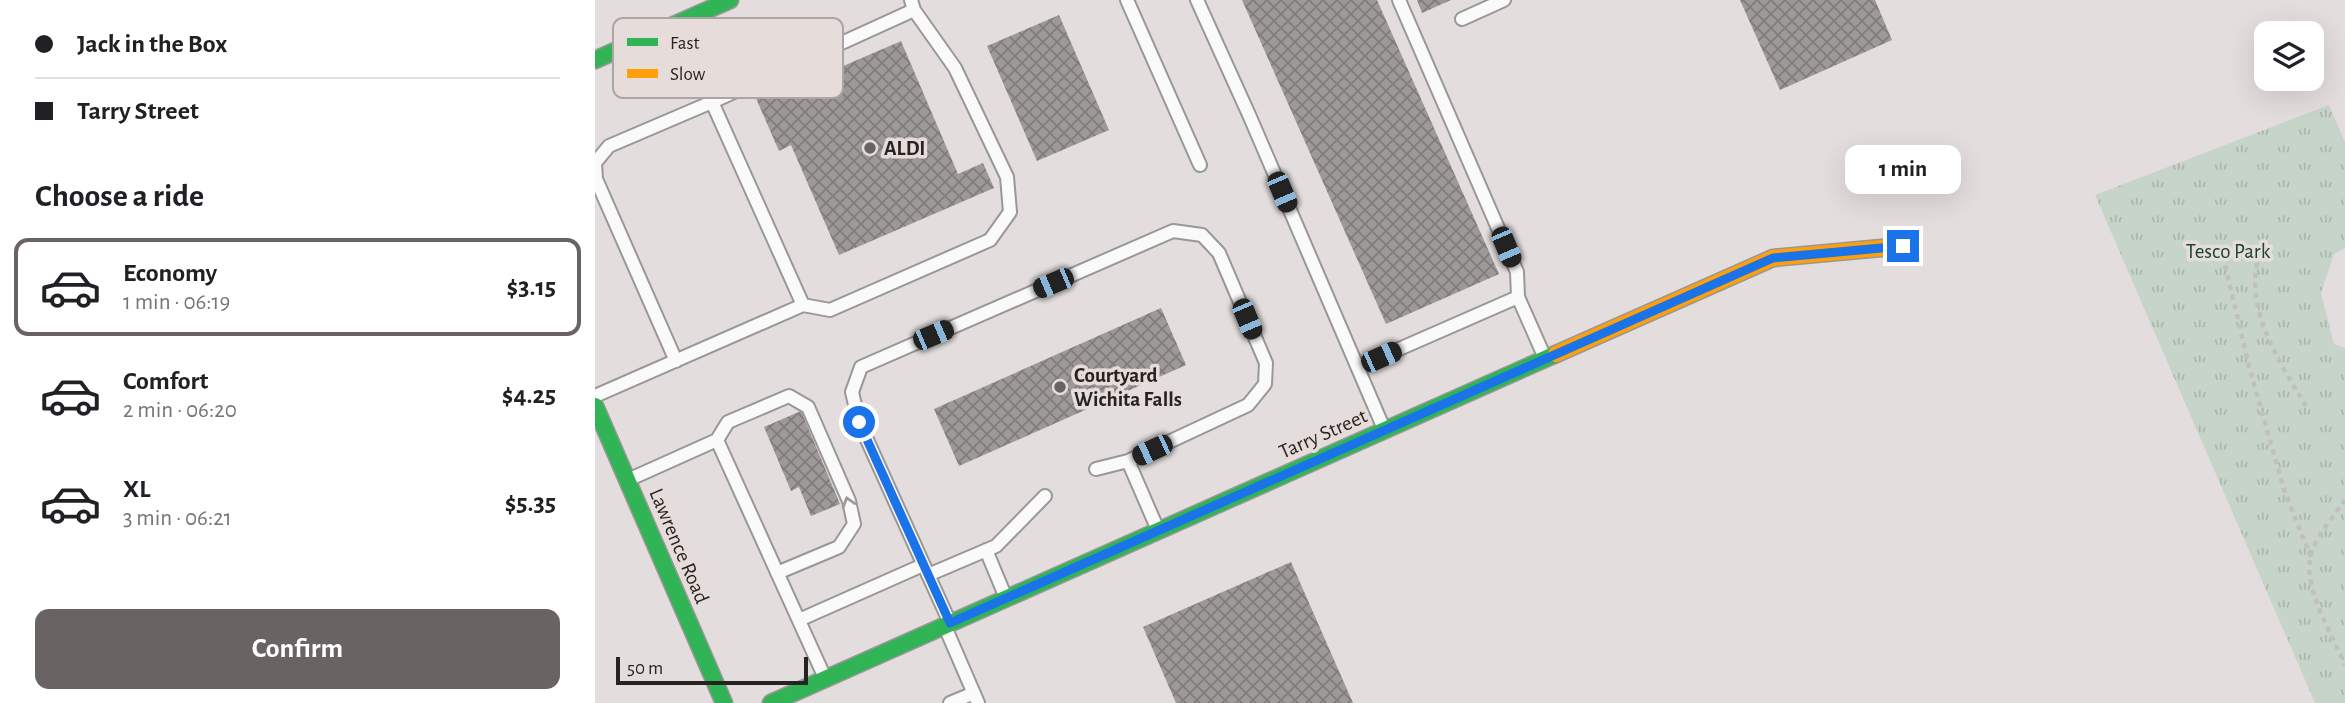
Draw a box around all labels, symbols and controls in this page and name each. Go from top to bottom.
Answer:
legend [613,18,843,98]
map controls [2254,21,2324,91]
button: layers [2254,21,2324,91]
text: Jack in the Box [77,31,227,57]
text: Fast [670,34,700,53]
text: Slow [670,65,706,84]
text: Tarry Street [77,98,199,124]
place label: ALDI [884,138,926,159]
marker: ALDI [862,140,878,156]
callout: 1 min [1845,145,1961,194]
text: 1 min [1879,158,1927,181]
car [1265,169,1300,215]
text: Choose a ride [35,180,204,212]
car [1489,224,1524,270]
route end [1887,230,1919,262]
park label: Tesco Park [2186,241,2271,262]
icon: car [39,256,102,319]
text: Economy [123,260,217,286]
car [1030,265,1077,301]
text: $3.15 [507,274,556,300]
text: 1 min · 06:19 [123,291,230,314]
car [1230,296,1265,342]
car [910,317,957,353]
car [1358,339,1405,375]
icon: car [39,364,102,427]
place label: Courtyard Wichita Falls [1074,365,1182,410]
text: Comfort [123,368,208,394]
marker: Courtyard Wichita Falls [1052,379,1068,395]
text: $4.25 [502,382,556,408]
text: 2 min · 06:20 [123,399,237,422]
street label: Tarry Street [1276,405,1371,463]
route start [843,406,875,438]
car [1129,432,1176,468]
icon: car [39,472,102,535]
text: XL [123,476,150,502]
street label: Lawrence Road [645,485,713,607]
text: $5.35 [505,490,556,516]
one-way arrow [842,496,857,508]
text: 3 min · 06:21 [123,507,232,530]
button: Confirm [35,609,560,689]
scale bar [616,654,809,686]
text: 50 m [627,659,663,678]

